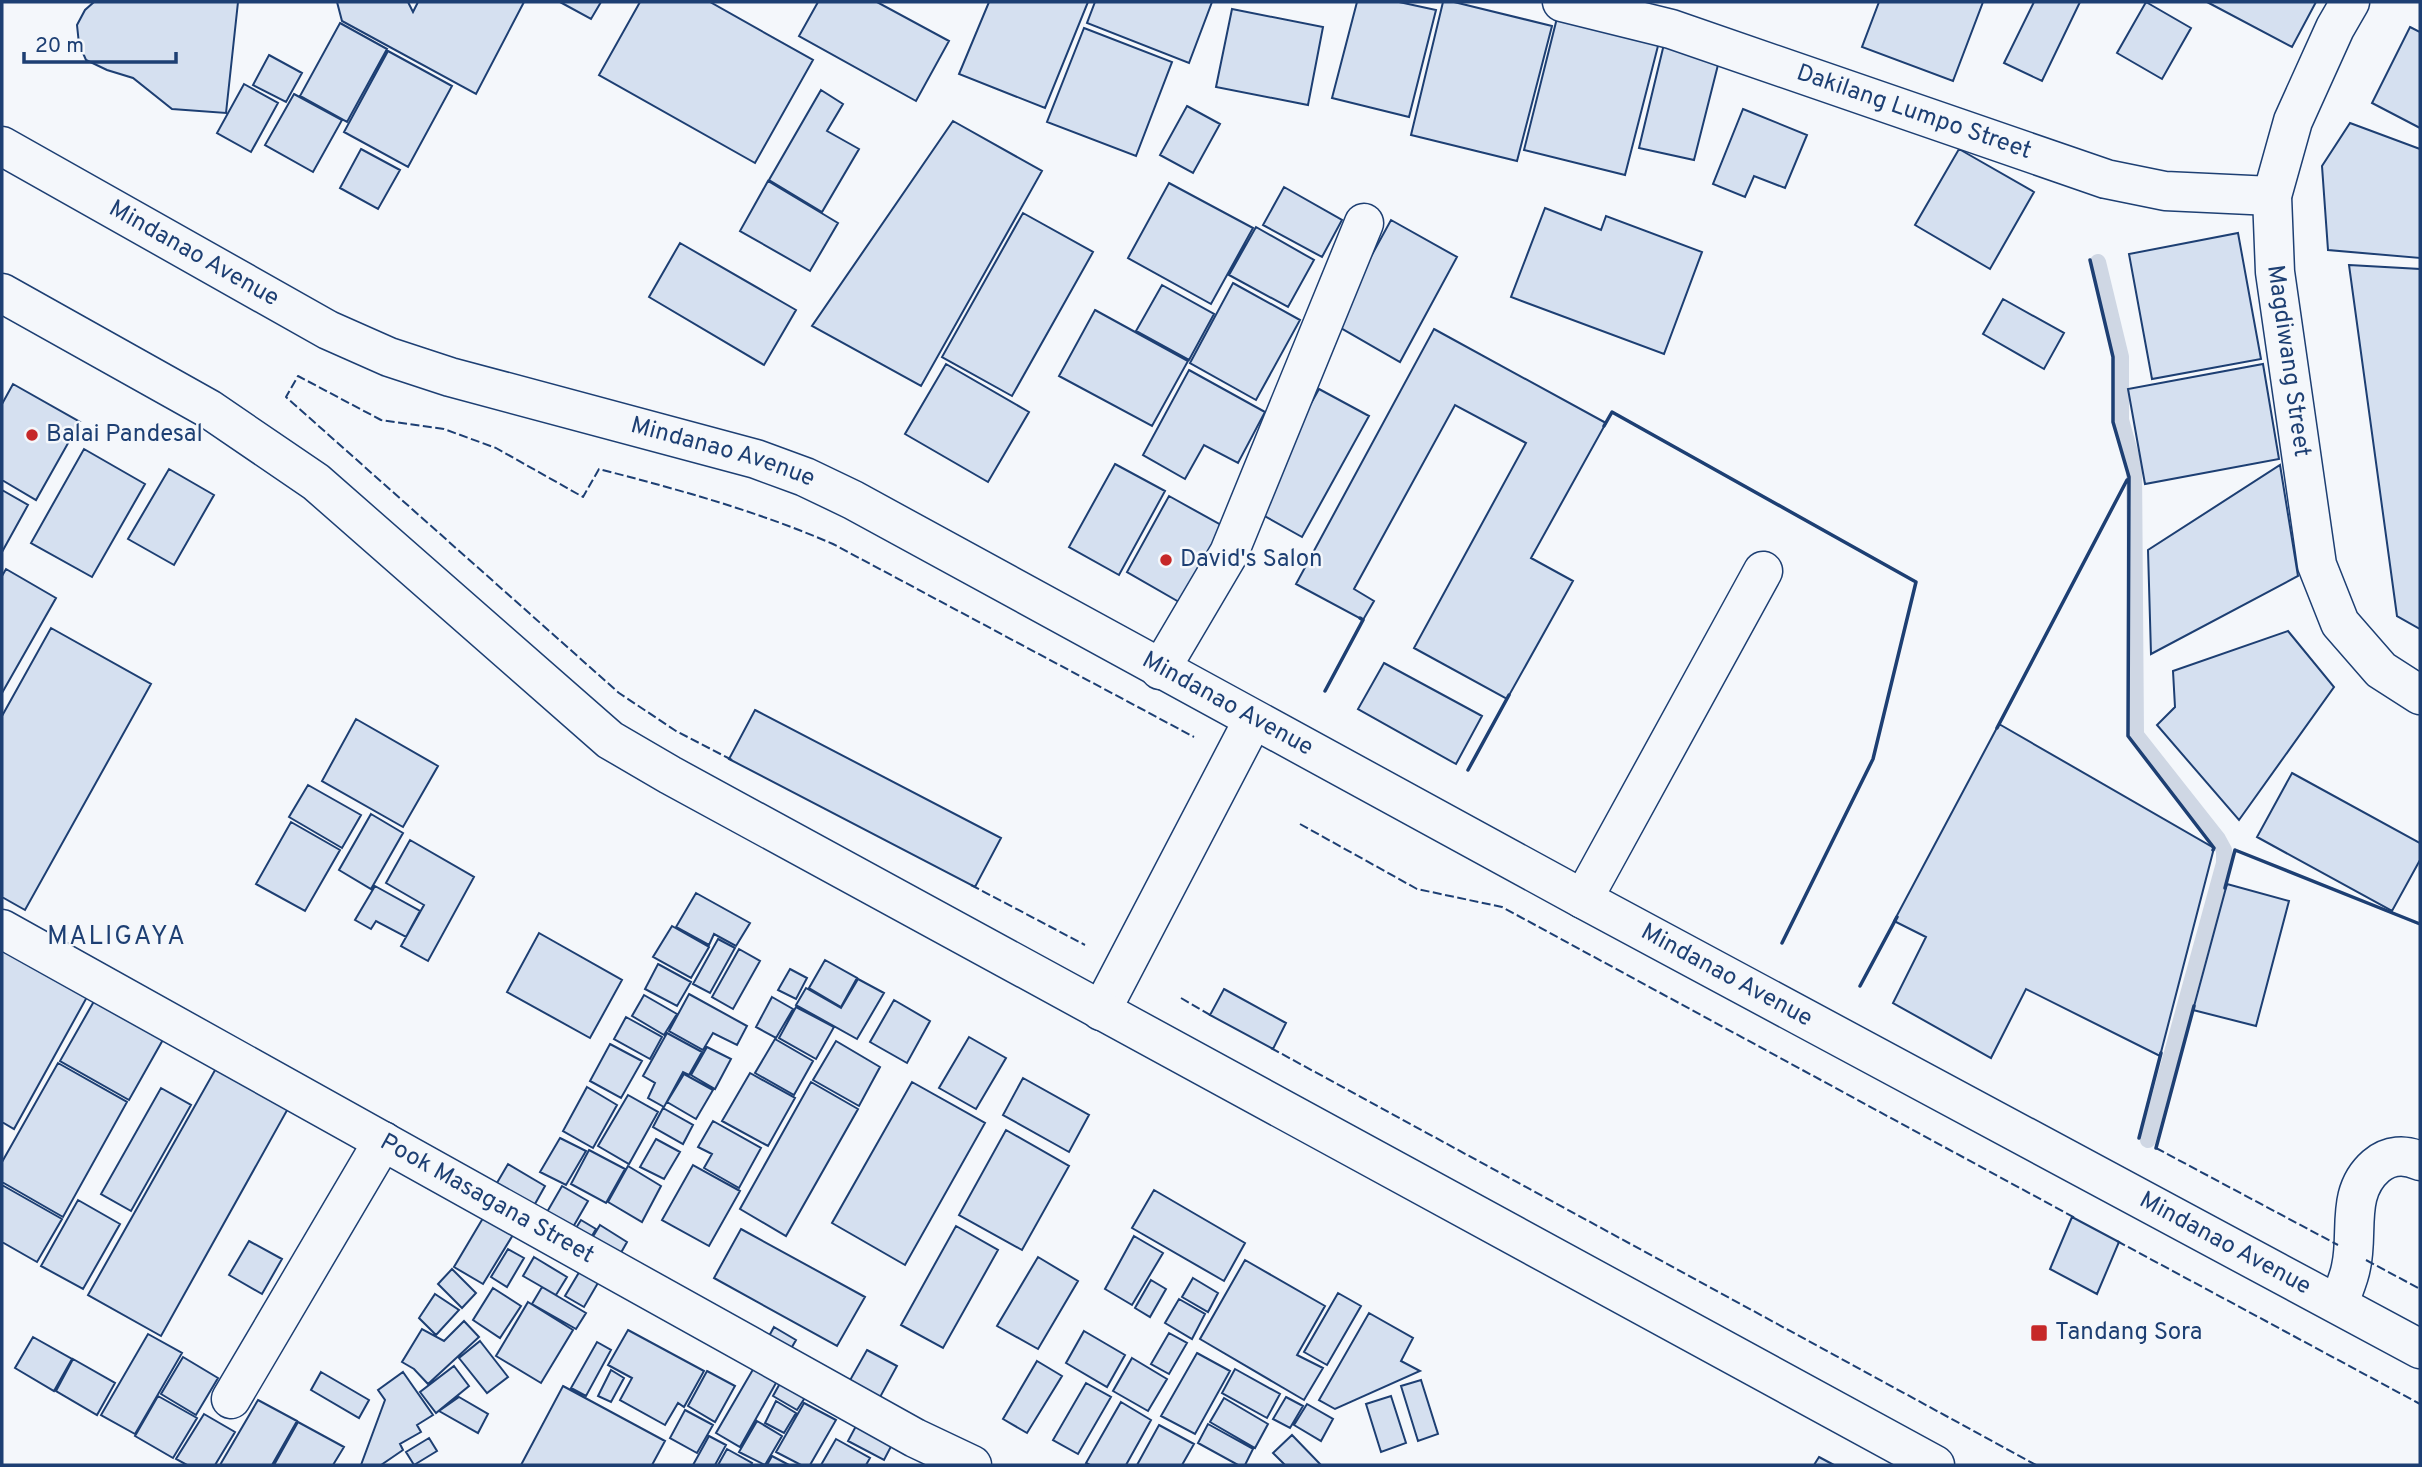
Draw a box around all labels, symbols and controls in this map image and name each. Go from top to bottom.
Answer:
scale bar [24,21,177,65]
text: 20 m [35,33,84,60]
street label: Dakilang Lumpo Street [1792,58,2035,167]
street label: Mindanao Avenue [103,194,284,314]
street label: Magdiwang Street [2259,263,2316,459]
street label: Mindanao Avenue [627,411,820,494]
place label: Balai Pandesal [46,420,203,450]
marker: Balai Pandesal [24,427,40,443]
place label: David's Salon [1180,545,1323,575]
marker: David's Salon [1158,552,1174,568]
street label: Mindanao Avenue [1136,646,1318,763]
street label: Mindanao Avenue [1635,918,1817,1034]
district label: MALIGAYA [47,921,187,954]
street label: Pook Masagana Street [374,1128,599,1271]
street label: Mindanao Avenue [2134,1186,2316,1302]
place label: Tandang Sora [2055,1318,2202,1348]
marker: Tandang Sora [2029,1323,2049,1343]

